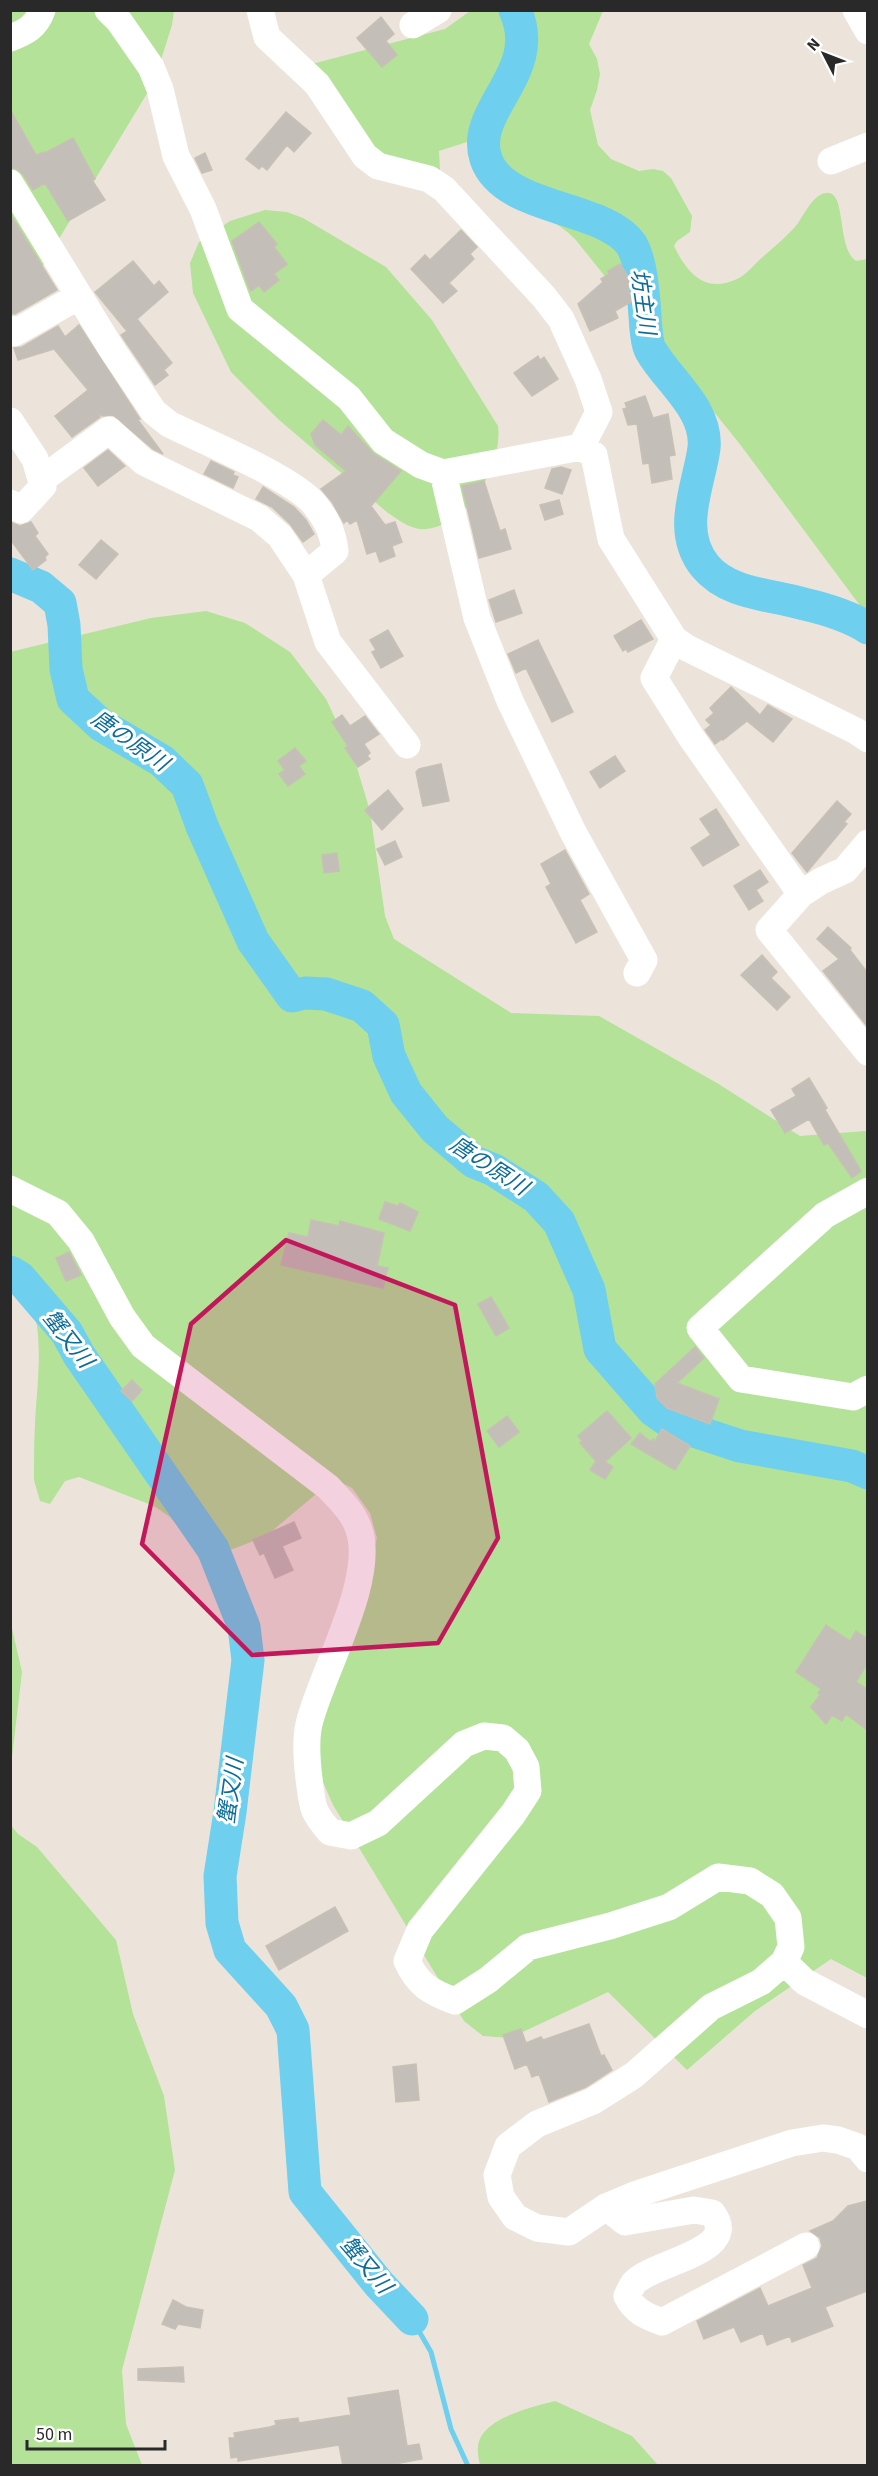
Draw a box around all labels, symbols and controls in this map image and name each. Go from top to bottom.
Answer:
north arrow [794,24,854,84]
text: N [802,33,825,56]
water label: 坊主川 [623,267,664,339]
water label: 唐の原川 [85,703,177,780]
water label: 唐の原川 [443,1129,536,1204]
water label: 蟹又川 [35,1303,102,1376]
water label: 蟹又川 [211,1754,252,1826]
water label: 蟹又川 [333,2229,401,2302]
scale bar [27,2413,165,2451]
text: 50 m [36,2422,72,2447]

